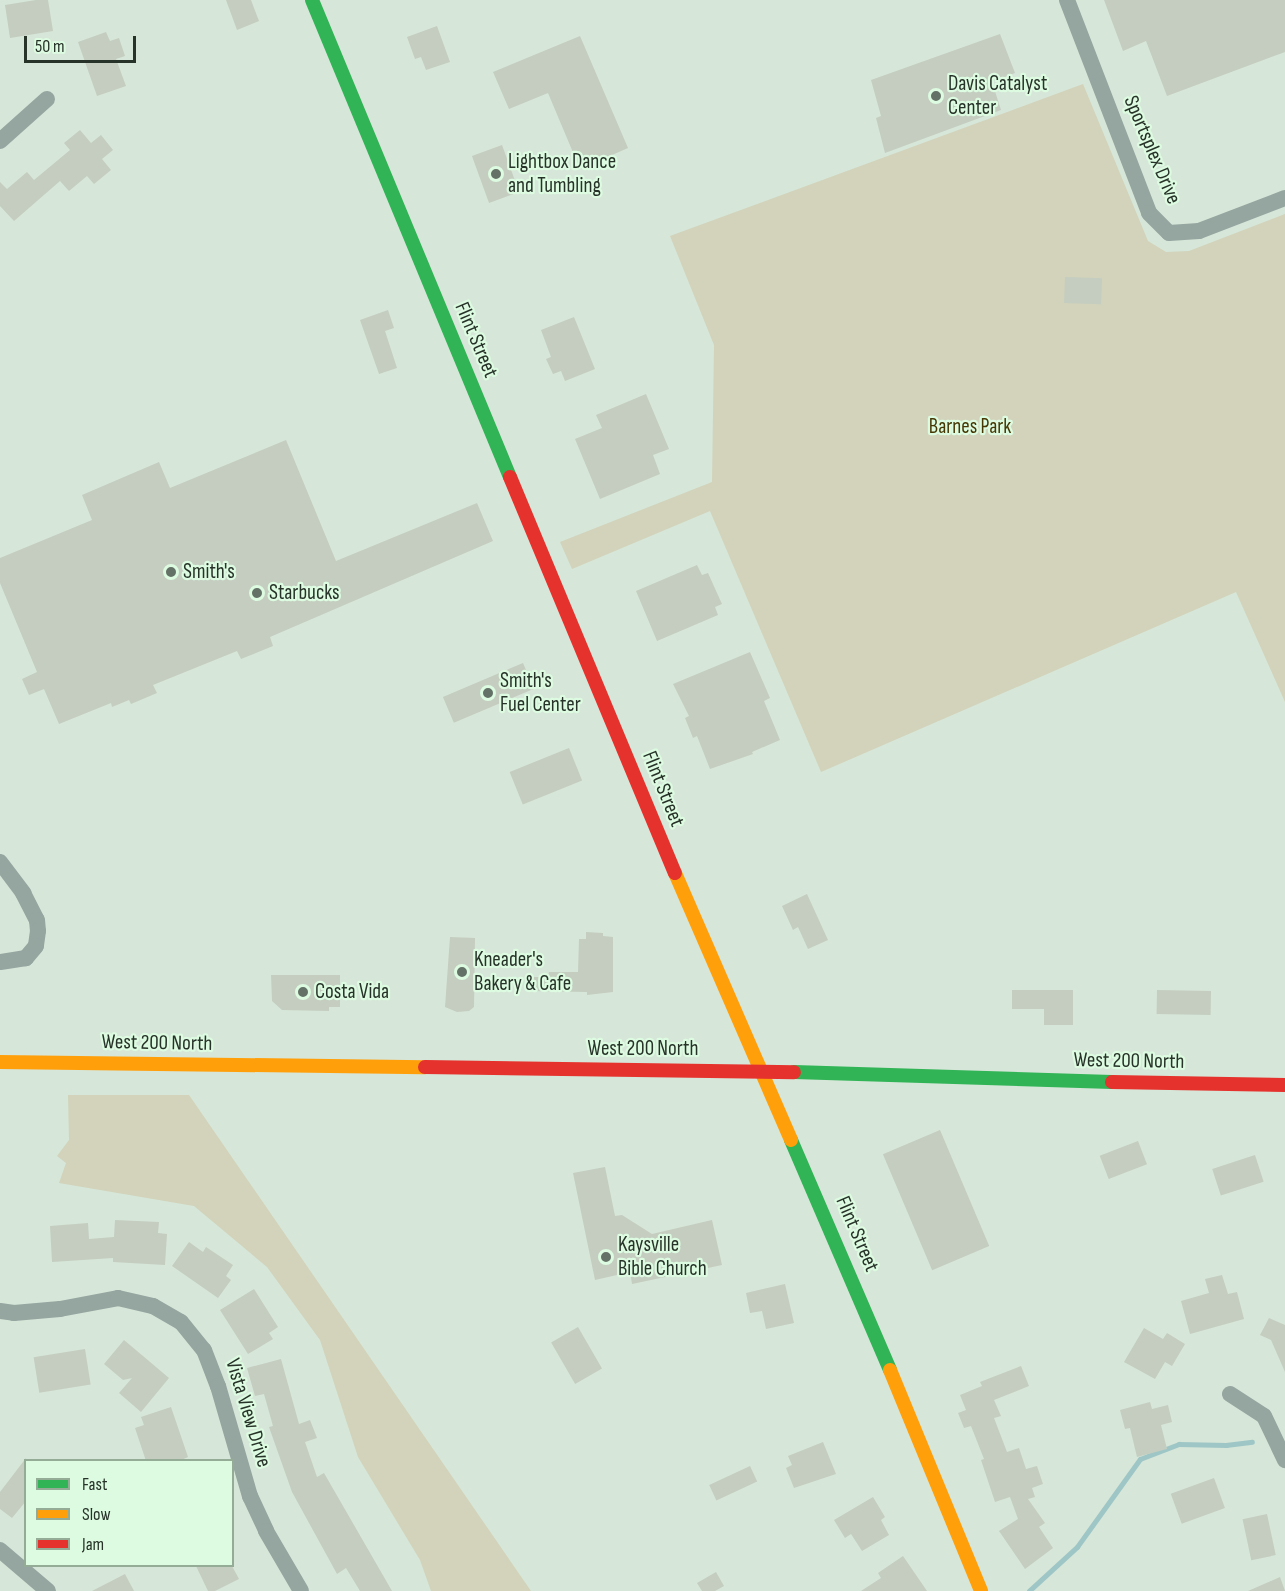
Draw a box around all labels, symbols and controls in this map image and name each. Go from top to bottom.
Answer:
scale bar [27,24,140,62]
text: 50 m [35,36,65,57]
place label: Davis Catalyst Center [948,71,1047,121]
marker: Davis Catalyst Center [929,89,943,103]
street label: Sportsplex Drive [1118,92,1186,208]
place label: Lightbox Dance and Tumbling [508,149,616,199]
marker: Lightbox Dance and Tumbling [489,167,503,181]
street label: Flint Street [449,299,503,381]
park label: Barnes Park [929,414,1011,440]
place label: Smith's [183,559,235,585]
marker: Smith's [164,565,178,579]
place label: Starbucks [269,580,340,606]
marker: Starbucks [250,586,264,600]
place label: Smith's Fuel Center [500,668,581,718]
marker: Smith's Fuel Center [481,686,495,700]
street label: Flint Street [636,747,690,831]
place label: Kneader's Bakery & Cafe [474,947,571,997]
marker: Kneader's Bakery & Cafe [455,965,469,979]
place label: Costa Vida [315,979,389,1005]
marker: Costa Vida [296,985,310,999]
street label: West 200 North [101,1029,213,1057]
street label: West 200 North [588,1036,698,1062]
street label: West 200 North [1073,1047,1185,1075]
street label: Flint Street [830,1193,884,1275]
place label: Kaysville Bible Church [618,1232,707,1282]
marker: Kaysville Bible Church [599,1250,613,1264]
street label: Vista View Drive [220,1356,276,1470]
legend [24,1459,234,1567]
text: Fast [82,1474,107,1495]
text: Slow [82,1504,111,1525]
text: Jam [82,1534,104,1555]

